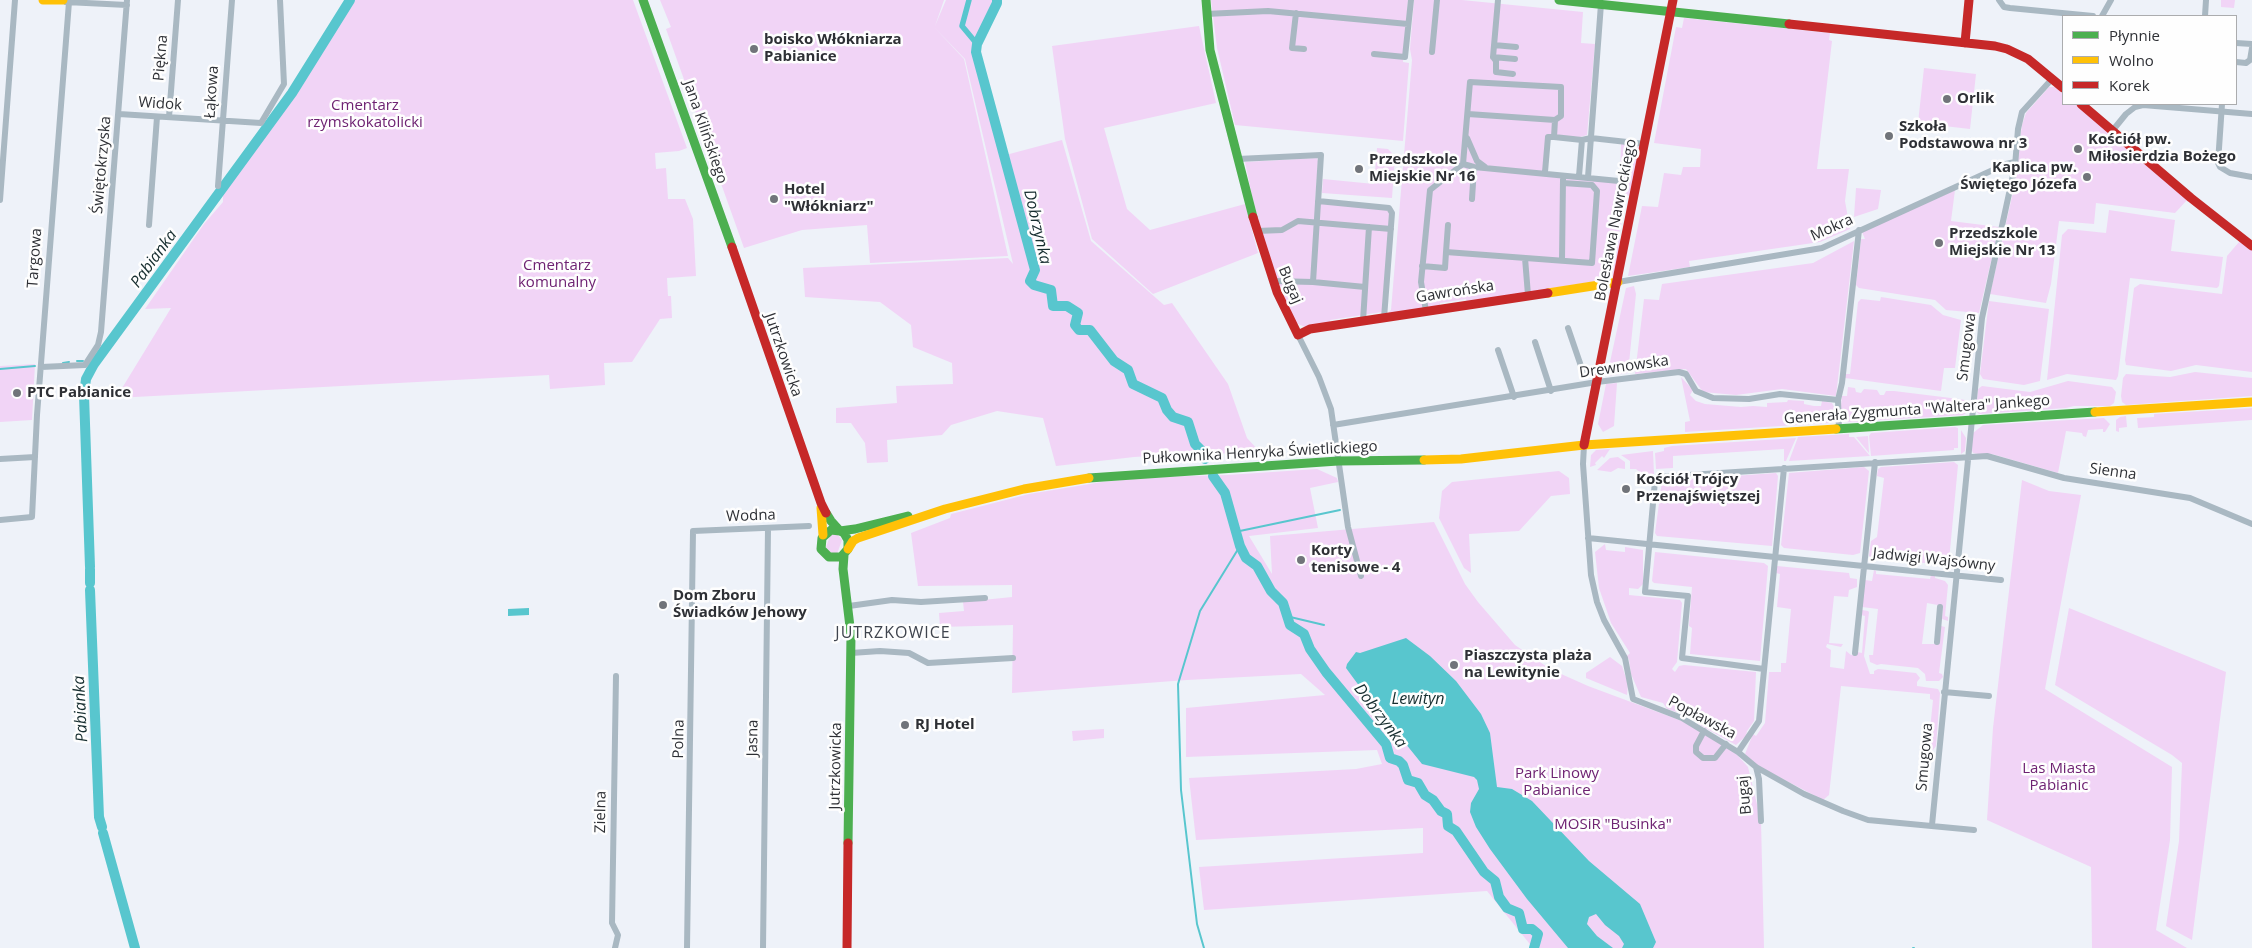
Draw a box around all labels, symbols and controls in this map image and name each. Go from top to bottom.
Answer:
legend [2062,15,2237,105]
text: Płynnie [2109,25,2160,45]
place label: boisko Włókniarza Pabianice [764,31,902,66]
street label: Piękna [150,34,172,82]
marker: boisko Włókniarza Pabianice [748,43,760,55]
text: Wolno [2109,50,2154,70]
street label: Łąkowa [201,65,223,119]
text: Korek [2109,75,2150,95]
street label: Jana Kilińskiego [679,78,731,186]
place label: Orlik [1957,90,1994,108]
street label: Widok [138,93,182,115]
marker: Orlik [1941,93,1953,105]
park label: Cmentarz rzymskokatolicki [307,97,423,132]
street label: Świętokrzyska [89,115,115,215]
place label: Szkoła Podstawowa nr 3 [1899,118,2027,153]
marker: Szkoła Podstawowa nr 3 [1883,130,1895,142]
place label: Kościół pw. Miłosierdzia Bożego [2088,131,2236,166]
street label: Bolesława Nawrockiego [1591,137,1641,303]
marker: Kościół pw. Miłosierdzia Bożego [2072,143,2084,155]
place label: Przedszkole Miejskie Nr 16 [1369,151,1475,186]
place label: Kaplica pw. Świętego Józefa [1960,159,2077,194]
marker: Przedszkole Miejskie Nr 16 [1353,163,1365,175]
marker: Kaplica pw. Świętego Józefa [2081,171,2093,183]
place label: Hotel "Włókniarz" [784,181,873,216]
water label: Dobrzynka [1019,188,1055,266]
marker: Hotel "Włókniarz" [768,193,780,205]
street label: Mokra [1808,211,1856,245]
place label: Przedszkole Miejskie Nr 13 [1949,225,2055,260]
water label: Pabianka [127,226,181,292]
street label: Targowa [24,228,46,288]
marker: Przedszkole Miejskie Nr 13 [1933,237,1945,249]
park label: Cmentarz komunalny [518,257,596,292]
street label: Bugaj [1274,263,1306,307]
street label: Gawrońska [1415,277,1495,307]
street label: Jutrzkowicka [760,311,806,399]
street label: Smugowa [1954,312,1980,382]
street label: Drewnowska [1578,352,1670,382]
place label: PTC Pabianice [27,384,131,402]
marker: PTC Pabianice [11,387,23,399]
street label: Generała Zygmunta "Waltera" Jankego [1783,392,2051,428]
street label: Pułkownika Henryka Świetlickiego [1142,438,1378,468]
street label: Sienna [2088,460,2138,484]
place label: Kościół Trójcy Przenajświętszej [1636,471,1760,506]
marker: Kościół Trójcy Przenajświętszej [1620,483,1632,495]
street label: Wodna [726,506,776,526]
place label: Korty tenisowe - 4 [1311,542,1400,577]
street label: Jadwigi Wajsówny [1872,545,1996,575]
marker: Korty tenisowe - 4 [1295,554,1307,566]
place label: Dom Zboru Świadków Jehowy [673,587,807,622]
marker: Dom Zboru Świadków Jehowy [657,599,669,611]
district label: JUTRZKOWICE [834,623,952,643]
place label: Piaszczysta plaża na Lewitynie [1464,647,1592,682]
marker: Piaszczysta plaża na Lewitynie [1448,659,1460,671]
water label: Pabianka [70,675,92,743]
water label: Dobrzynka [1350,680,1410,752]
water label: Lewityn [1392,689,1444,709]
street label: Popławska [1665,693,1739,743]
place label: RJ Hotel [915,716,974,734]
street label: Polna [670,719,688,759]
street label: Jasna [744,719,762,757]
marker: RJ Hotel [899,719,911,731]
street label: Jutrzkowicka [826,722,846,810]
street label: Smugowa [1913,722,1937,792]
park label: Las Miasta Pabianic [2022,760,2096,795]
park label: Park Linowy Pabianice [1515,765,1599,800]
street label: Bugaj [1734,775,1756,815]
street label: Zielna [592,791,610,833]
park label: MOSiR "Businka" [1554,816,1672,834]

